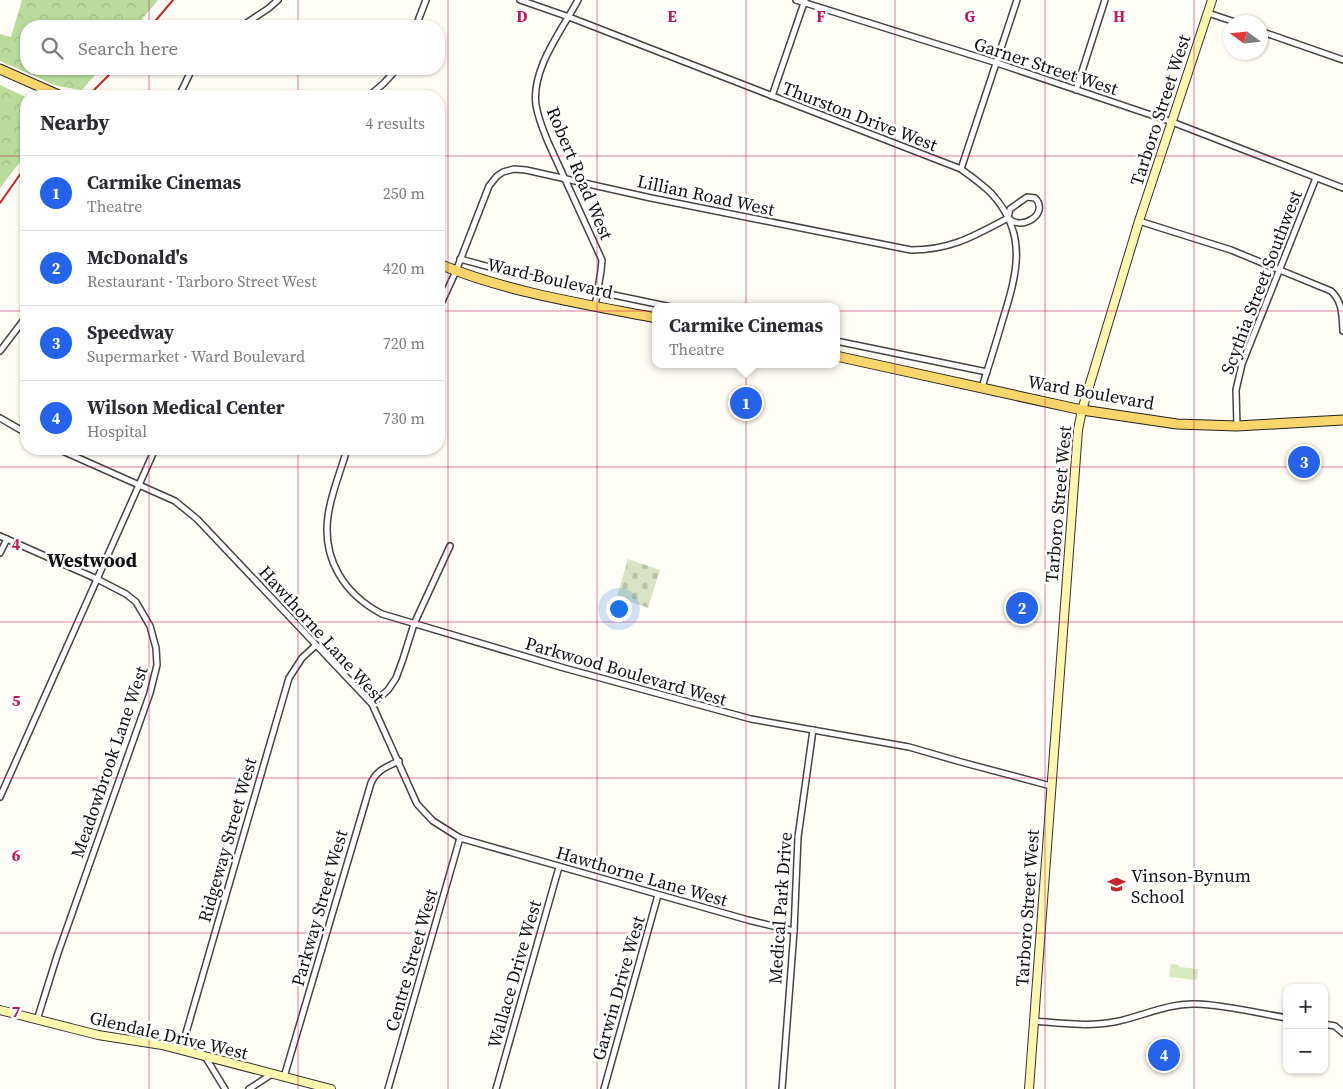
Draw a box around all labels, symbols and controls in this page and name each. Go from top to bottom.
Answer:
text: D [516,5,528,27]
text: E [667,5,677,27]
text: F [816,5,826,27]
text: G [965,5,976,27]
text: H [1113,5,1125,27]
north arrow [1223,15,1268,60]
search box [20,20,445,75]
street label: Garner Street West [971,31,1121,101]
street label: Tarboro Street West [1124,31,1196,189]
icon: search [38,34,66,62]
text: Search here [78,35,178,61]
street label: Thurston Drive West [779,75,941,157]
street label: Robert Road West [541,103,619,243]
text: Nearby [40,108,110,137]
text: 4 results [365,112,425,134]
street label: Lillian Road West [635,168,777,222]
text: Carmike Cinemas [87,169,241,195]
text: 1 [52,182,60,204]
text: 250 m [383,182,425,204]
street label: Scythia Street Southwest [1214,186,1308,378]
text: Theatre [87,195,142,217]
text: McDonald's [87,244,188,270]
street label: Ward Boulevard [485,251,615,305]
text: 2 [52,257,60,279]
text: 420 m [383,257,425,279]
text: Restaurant · Tarboro Street West [87,270,316,292]
popup [652,303,840,368]
text: Carmike Cinemas [669,312,823,338]
text: Speedway [87,319,174,345]
text: 3 [52,332,60,354]
text: 720 m [383,332,425,354]
text: Theatre [669,338,724,360]
text: Supermarket · Ward Boulevard [87,345,305,367]
street label: Ward Boulevard [1026,369,1156,415]
pin: 1 [730,384,762,422]
text: Wilson Medical Center [87,394,285,420]
text: 4 [52,407,60,429]
text: 730 m [383,407,425,429]
text: Hospital [87,420,147,442]
street label: Tarboro Street West [1039,424,1077,584]
pin: 3 [1288,443,1320,481]
text: 4 [12,533,21,555]
district label: Westwood [47,547,137,573]
street label: Hawthorne Lane West [253,560,391,708]
pin: 2 [1006,589,1038,627]
your location [606,596,632,622]
street label: Parkwood Boulevard West [522,630,730,712]
street label: Meadowbrook Lane West [64,663,154,861]
text: 5 [12,689,21,711]
street label: Ridgeway Street West [192,755,263,925]
street label: Parkway Street West [285,827,353,989]
street label: Tarboro Street West [1009,828,1045,987]
street label: Medical Park Drive [762,831,798,985]
street label: Hawthorne Lane West [553,840,731,913]
text: 6 [12,844,21,866]
place label: Vinson-Bynum School [1131,863,1251,909]
school or university icon: Vinson-Bynum School [1107,875,1127,895]
street label: Centre Street West [379,886,443,1034]
street label: Wallace Drive West [481,897,547,1051]
street label: Garwin Drive West [585,913,651,1063]
map controls [1283,984,1328,1074]
button: + [1283,984,1328,1029]
text: 7 [12,1000,21,1022]
street label: Glendale Drive West [87,1005,251,1065]
button: − [1283,1029,1328,1074]
pin: 4 [1148,1036,1180,1074]

